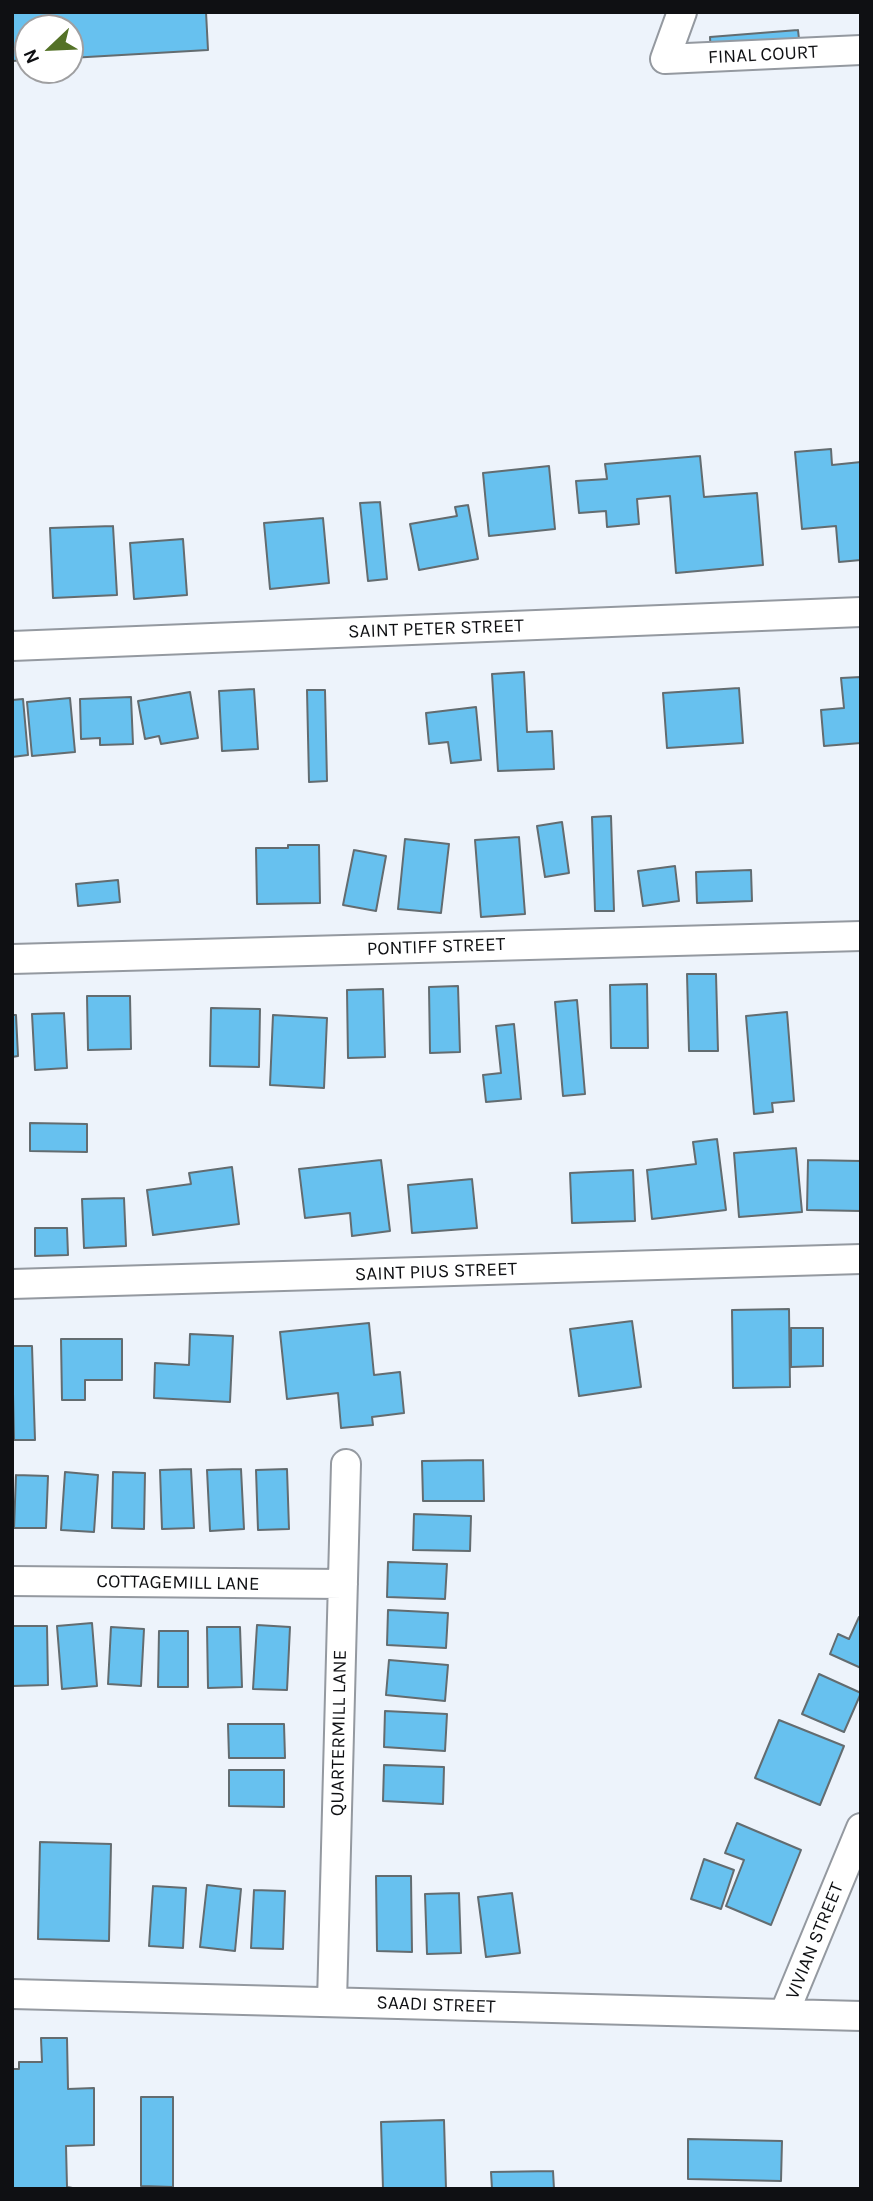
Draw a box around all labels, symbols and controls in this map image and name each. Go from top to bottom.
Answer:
north arrow [14,14,84,84]
street label: FINAL COURT [707,41,819,69]
text: N [19,46,44,67]
street label: SAINT PETER STREET [348,615,524,643]
street label: PONTIFF STREET [366,933,506,961]
street label: SAINT PIUS STREET [354,1258,518,1286]
street label: COTTAGEMILL LANE [96,1570,260,1596]
street label: QUARTERMILL LANE [326,1650,352,1816]
street label: VIVIAN STREET [781,1879,849,2003]
street label: SAADI STREET [376,1992,496,2018]

